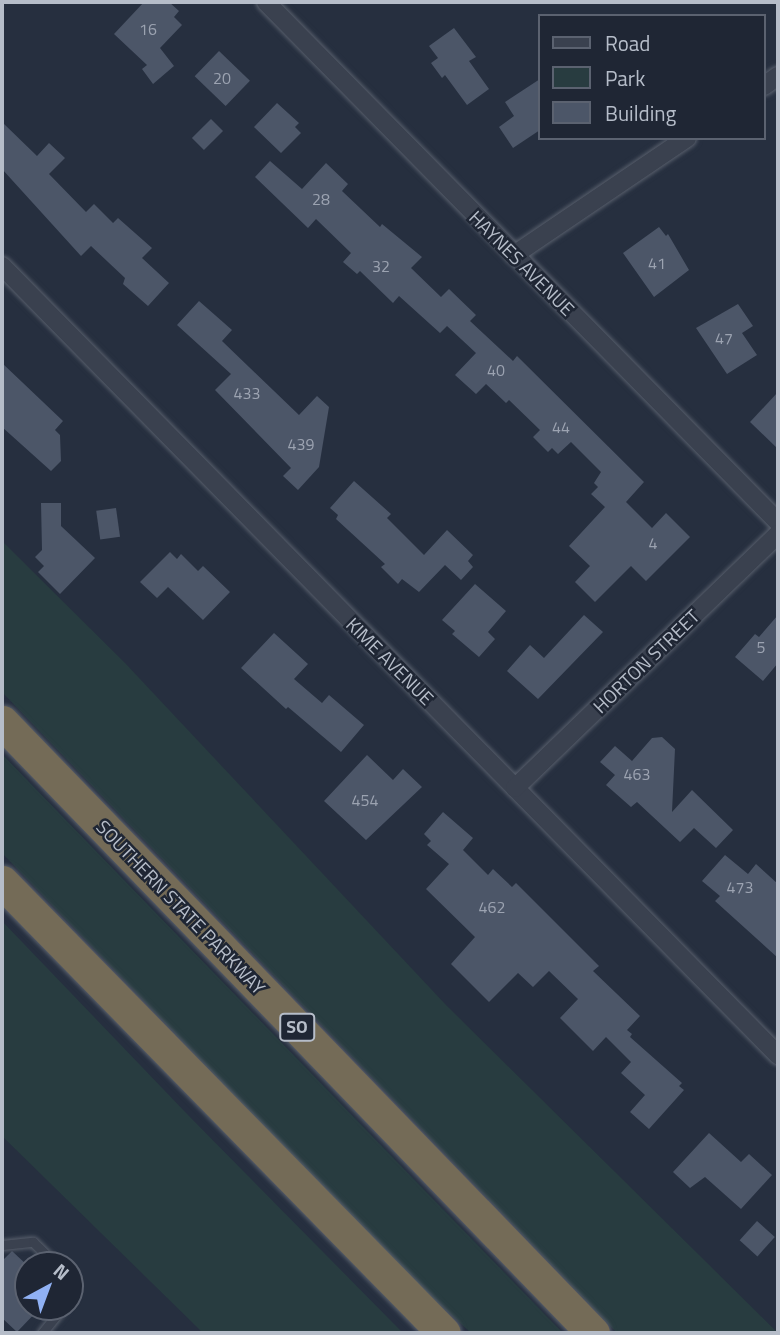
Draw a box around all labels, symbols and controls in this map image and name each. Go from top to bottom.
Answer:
legend [538,14,766,140]
house number: 16 [139,19,157,39]
text: Road [605,27,650,59]
text: Park [605,62,645,94]
house number: 20 [213,68,231,88]
text: Building [605,97,676,129]
house number: 28 [312,189,330,209]
street label: HAYNES AVENUE [465,206,579,320]
house number: 41 [648,253,666,273]
house number: 32 [372,256,390,276]
house number: 47 [715,328,733,348]
house number: 40 [487,360,505,380]
house number: 433 [234,383,260,403]
house number: 44 [552,417,570,437]
house number: 439 [288,434,314,454]
house number: 4 [649,533,657,553]
street label: HORTON STREET [588,604,704,718]
street label: KIME AVENUE [342,613,438,709]
house number: 5 [757,637,765,657]
house number: 463 [624,764,650,784]
house number: 454 [352,790,378,810]
street label: SOUTHERN STATE PARKWAY [92,815,270,999]
house number: 473 [727,877,753,897]
house number: 462 [479,897,505,917]
road number: SO [278,1012,316,1042]
north arrow [14,1251,84,1321]
text: N [47,1256,76,1287]

